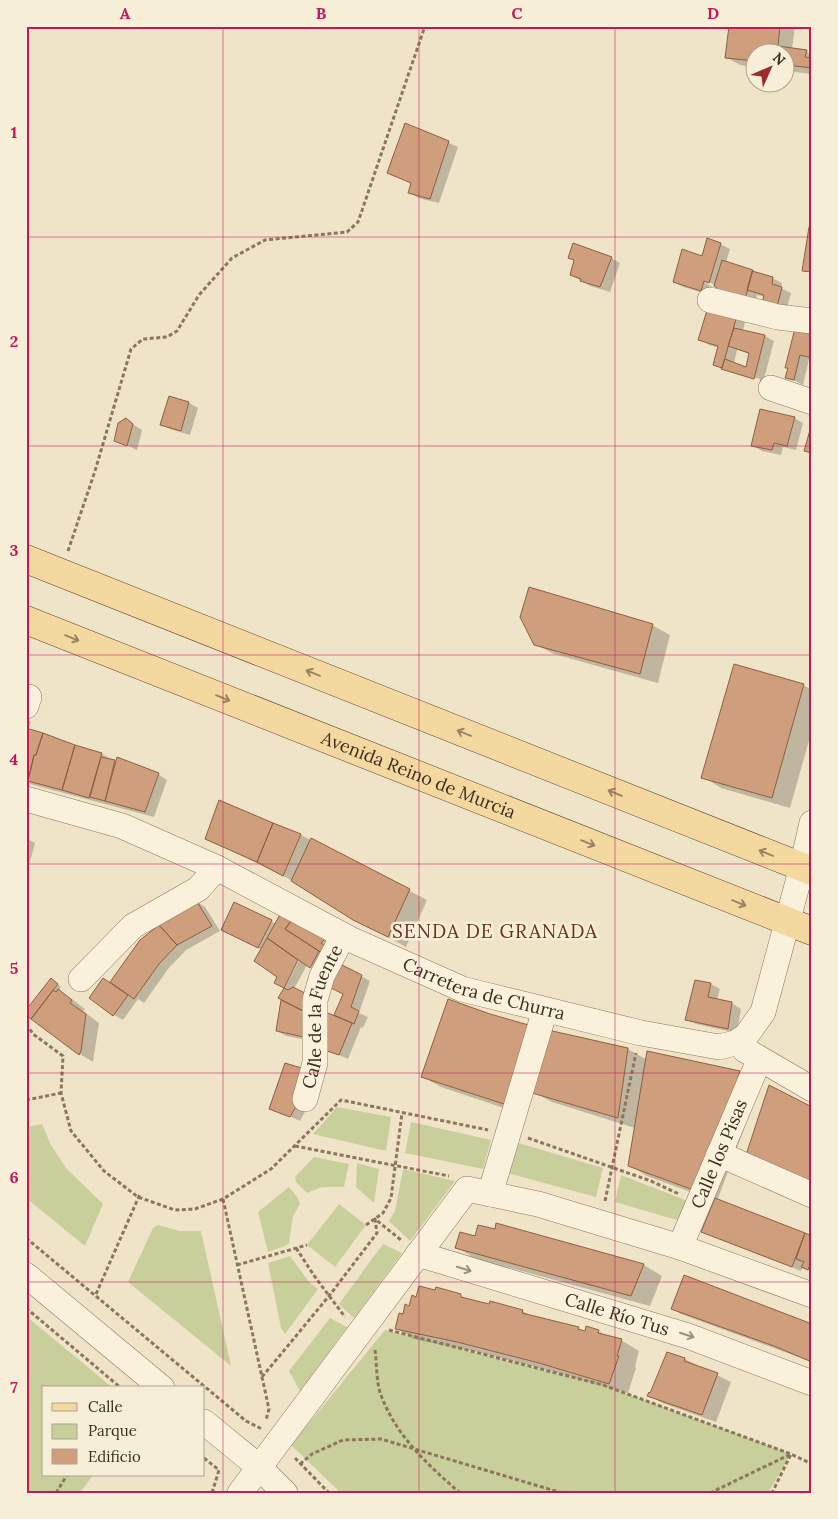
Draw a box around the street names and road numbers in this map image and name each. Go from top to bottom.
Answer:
street label: Avenida Reino de Murcia [317,726,519,824]
street label: Calle de la Fuente [296,940,348,1091]
street label: Carretera de Churra [399,952,568,1025]
street label: Calle los Pisas [686,1096,752,1212]
street label: Calle Río Tus [562,1287,672,1341]

